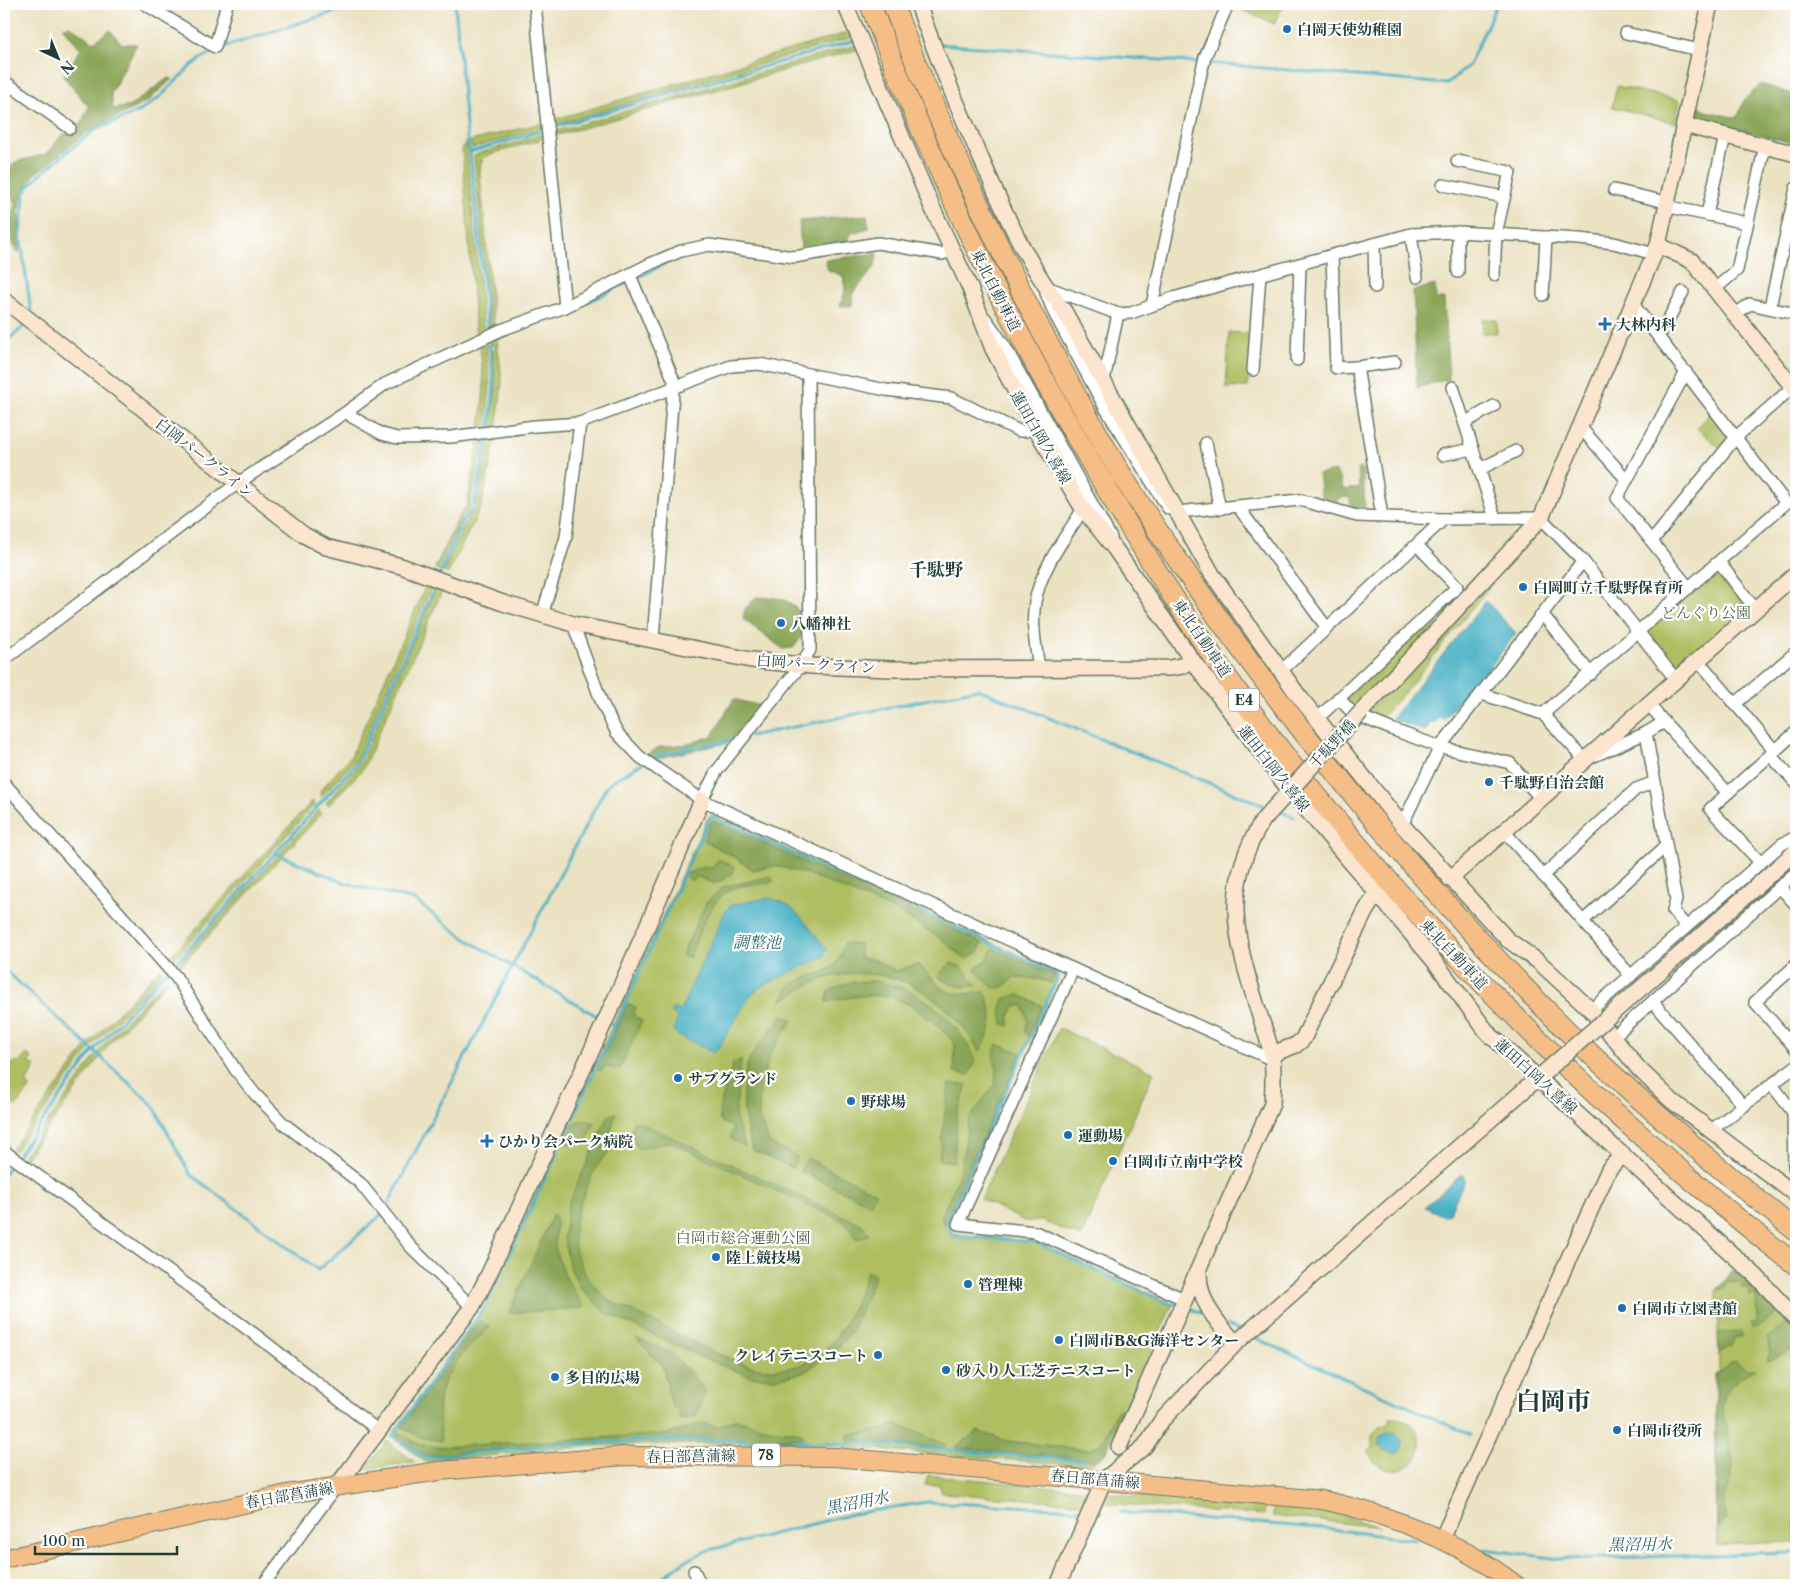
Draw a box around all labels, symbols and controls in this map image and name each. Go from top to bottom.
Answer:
place label: 白岡天使幼稚園 [1297,20,1402,39]
marker: 白岡天使幼稚園 [1281,23,1293,35]
north arrow [32,32,82,82]
text: N [56,57,78,78]
street label: 東北自動車道 [967,246,1025,334]
place label: 大林内科 [1616,315,1676,334]
marker: 大林内科 [1598,317,1612,331]
street label: 蓮田白岡久喜線 [1007,387,1075,487]
street label: 白岡パークライン [152,414,258,502]
district label: 千駄野 [909,559,964,581]
place label: 白岡町立千駄野保育所 [1533,578,1683,597]
marker: 白岡町立千駄野保育所 [1517,581,1529,593]
street label: 東北自動車道 [1169,595,1235,681]
park label: どんぐり公園 [1661,603,1751,622]
place label: 八幡神社 [791,614,851,633]
marker: 八幡神社 [775,617,787,629]
street label: 白岡パークライン [756,650,876,678]
road number: E4 [1229,688,1259,712]
street label: 千駄野橋 [1305,716,1359,772]
street label: 蓮田白岡久喜線 [1234,721,1314,815]
place label: 千駄野自治会館 [1499,773,1604,792]
marker: 千駄野自治会館 [1483,776,1495,788]
street label: 東北自動車道 [1416,915,1492,993]
water label: 調整池 [733,932,783,952]
street label: 蓮田白岡久喜線 [1491,1034,1581,1118]
place label: サブグランド [688,1069,778,1088]
marker: サブグランド [672,1072,684,1084]
place label: 野球場 [861,1092,906,1111]
marker: 野球場 [845,1095,857,1107]
place label: 運動場 [1078,1126,1123,1145]
marker: 運動場 [1062,1129,1074,1141]
place label: ひかり会パーク病院 [498,1132,633,1151]
marker: ひかり会パーク病院 [480,1134,494,1148]
place label: 白岡市立南中学校 [1123,1152,1243,1171]
marker: 白岡市立南中学校 [1107,1155,1119,1167]
park label: 白岡市総合運動公園 [675,1228,811,1247]
place label: 陸上競技場 [726,1248,801,1267]
marker: 陸上競技場 [710,1251,722,1263]
place label: 管理棟 [978,1275,1023,1294]
marker: 管理棟 [962,1278,974,1290]
place label: 白岡市立図書館 [1632,1299,1737,1318]
marker: 白岡市立図書館 [1616,1302,1628,1314]
place label: 白岡市B&G海洋センター [1069,1331,1239,1350]
marker: 白岡市B&G海洋センター [1053,1334,1065,1346]
place label: クレイテニスコート [734,1346,868,1365]
marker: クレイテニスコート [872,1349,884,1361]
place label: 砂入り人工芝テニスコート [956,1361,1135,1380]
marker: 砂入り人工芝テニスコート [940,1364,952,1376]
place label: 多目的広場 [565,1368,640,1387]
marker: 多目的広場 [549,1371,561,1383]
district label: 白岡市 [1515,1386,1591,1417]
place label: 白岡市役所 [1627,1421,1702,1440]
marker: 白岡市役所 [1611,1424,1623,1436]
road number: 78 [752,1444,780,1466]
street label: 春日部菖蒲線 [646,1446,736,1466]
street label: 春日部菖蒲線 [1049,1466,1141,1492]
street label: 春日部菖蒲線 [243,1478,335,1512]
water label: 黒沼用水 [824,1486,892,1518]
scale bar [35,1524,178,1556]
text: 100 m [42,1531,85,1550]
water label: 黒沼用水 [1608,1533,1674,1555]

